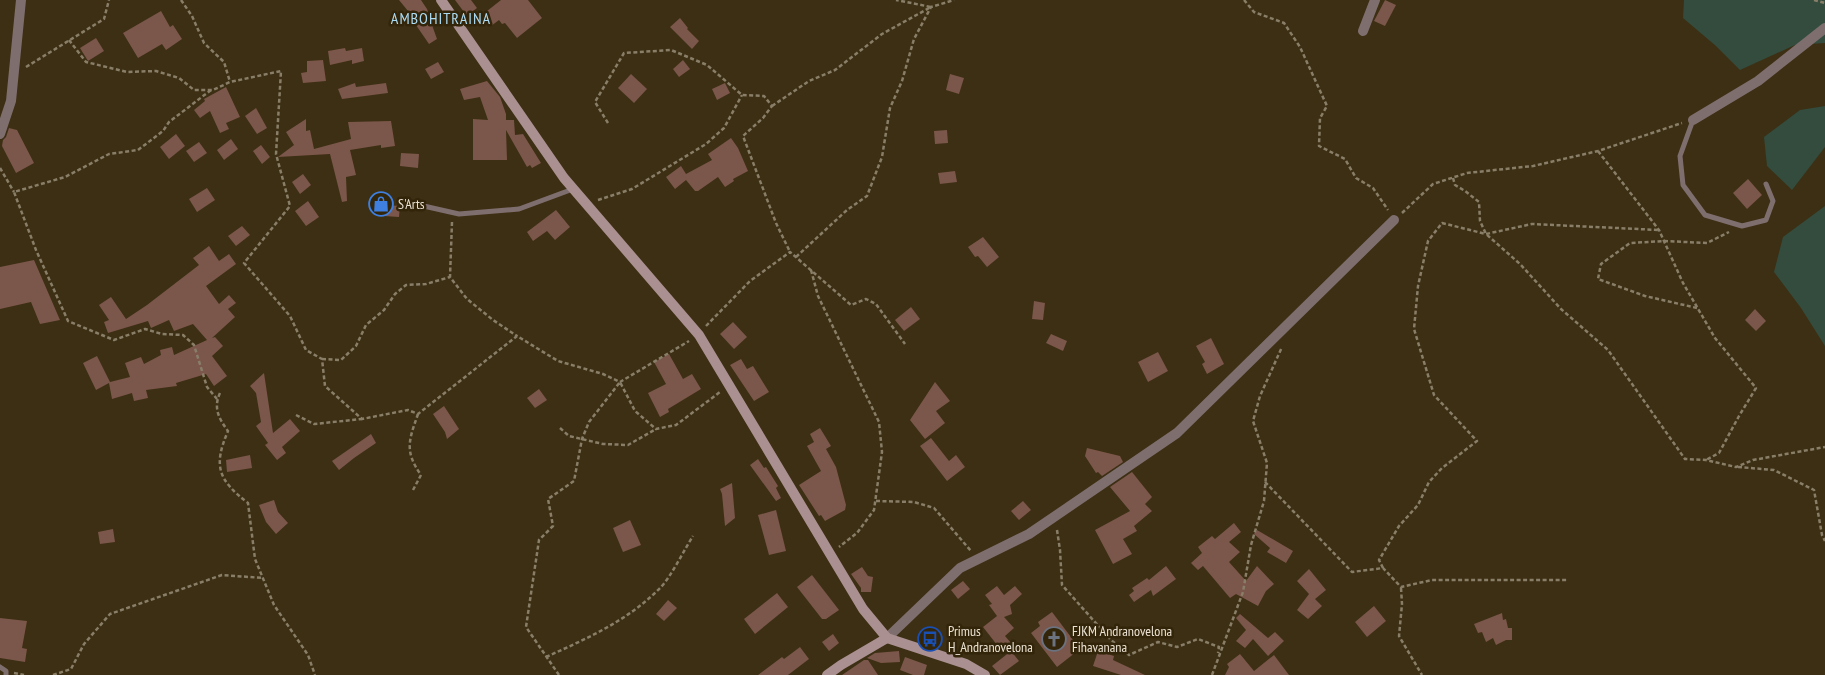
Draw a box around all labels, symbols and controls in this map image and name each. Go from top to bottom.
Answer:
district label: AMBOHITRAINA [391,8,491,28]
shop icon: S'Arts [368,191,394,217]
place label: S'Arts [398,195,425,213]
place label: Primus H_Andranovelona [948,622,1033,656]
place label: FJKM Andranovelona Fihavanana [1072,622,1172,656]
bus stop icon: Primus H_Andranovelona [917,626,943,652]
church icon: FJKM Andranovelona Fihavanana [1041,626,1067,652]

